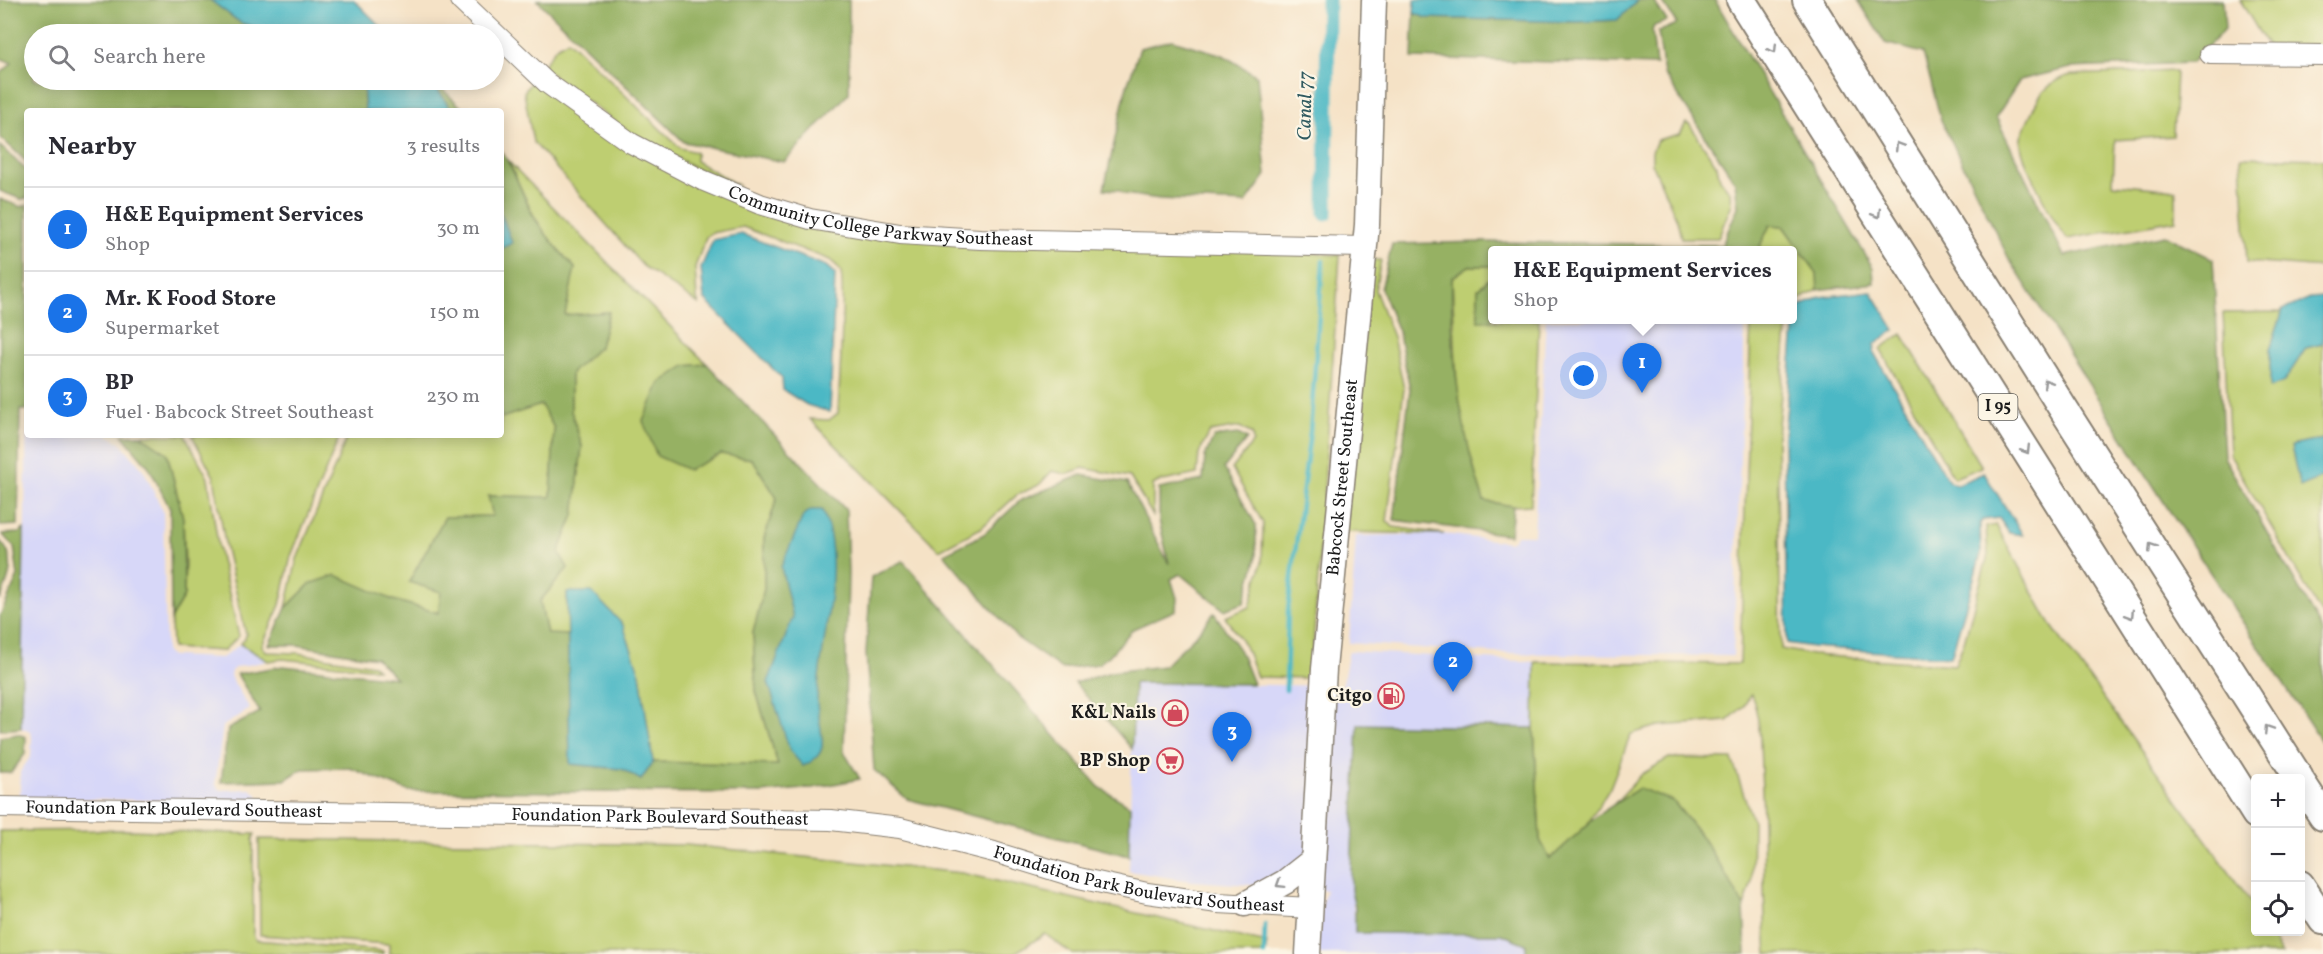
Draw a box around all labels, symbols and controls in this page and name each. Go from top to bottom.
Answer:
search box [24,24,504,90]
icon: search [45,41,78,74]
text: Search here [93,42,206,73]
one-way arrow [1765,43,1776,54]
water label: Canal 77 [1291,70,1321,141]
text: Nearby [48,129,137,165]
text: 3 results [406,133,480,161]
one-way arrow [1894,142,1906,152]
street label: Community College Parkway Southeast [724,180,1034,253]
text: H&E Equipment Services [105,200,364,231]
one-way arrow [1869,208,1881,218]
text: 1 [63,215,72,243]
text: 30 m [436,215,480,243]
text: Shop [105,231,150,259]
popup [1488,246,1797,324]
text: H&E Equipment Services [1513,256,1772,287]
text: Mr. K Food Store [105,284,276,315]
text: Shop [1513,287,1558,315]
text: 2 [62,299,73,327]
text: 150 m [429,299,480,327]
text: Supermarket [105,315,220,343]
pin: 1 [1622,344,1662,393]
your location [1569,361,1598,390]
text: BP [105,368,134,399]
street label: Babcock Street Southeast [1321,378,1365,577]
one-way arrow [2043,378,2054,389]
text: 3 [62,383,73,411]
text: 230 m [426,383,480,411]
road number: I 95 [1978,394,2018,420]
text: Fuel · Babcock Street Southeast [105,399,374,427]
one-way arrow [2019,443,2030,454]
one-way arrow [2147,543,2159,553]
one-way arrow [2123,608,2134,619]
pin: 2 [1434,642,1472,692]
fuel station icon: Citgo [1376,681,1406,711]
place label: Citgo [1327,684,1372,709]
shop icon: K&L Nails [1160,698,1190,728]
place label: K&L Nails [1071,701,1156,726]
pin: 3 [1212,712,1252,762]
one-way arrow [2263,725,2275,735]
supermarket icon: BP Shop [1155,746,1185,776]
place label: BP Shop [1080,749,1150,774]
map controls [2251,774,2305,936]
button: + [2251,774,2305,828]
street label: Foundation Park Boulevard Southeast [25,795,323,825]
street label: Foundation Park Boulevard Southeast [511,802,809,832]
button: − [2251,828,2305,882]
street label: Foundation Park Boulevard Southeast [990,840,1285,919]
one-way arrow [1276,876,1287,887]
button: locate [2251,882,2305,936]

